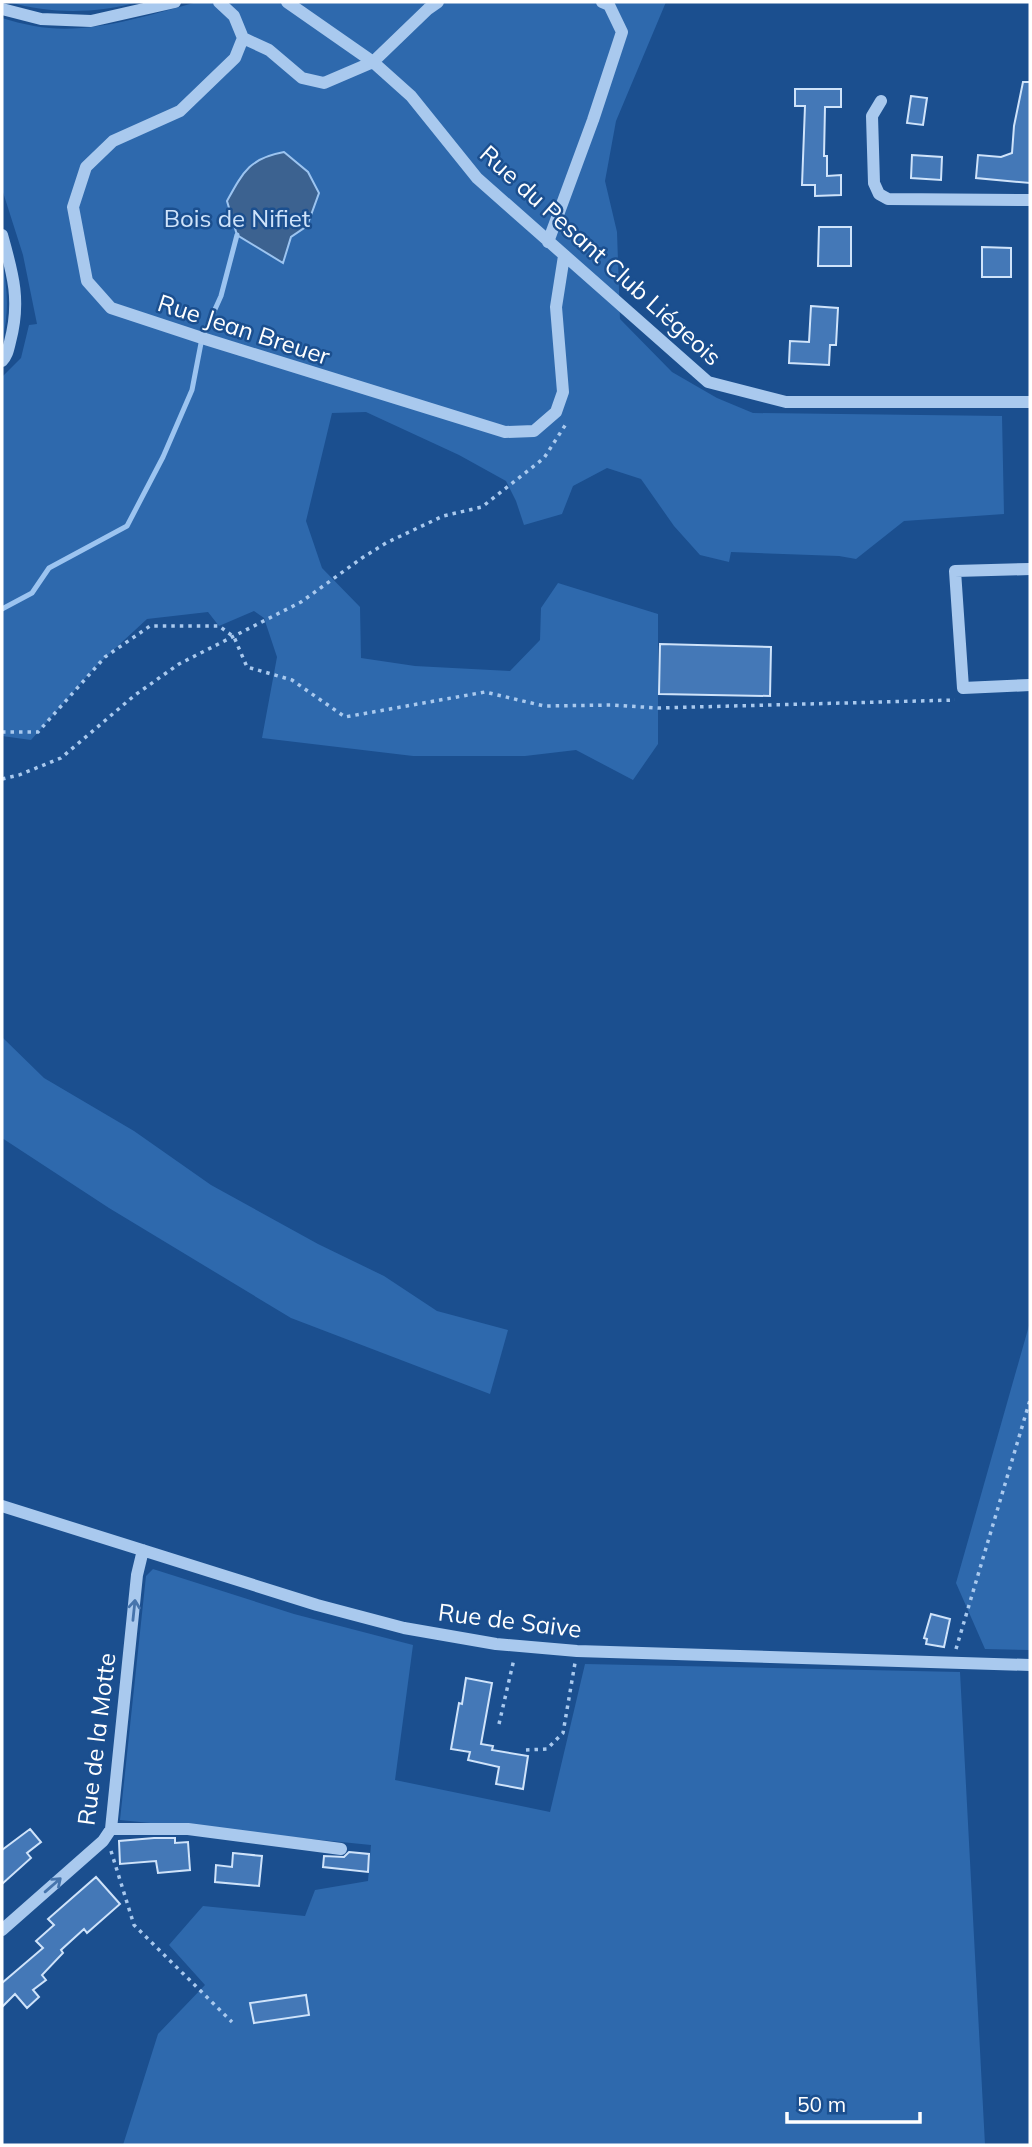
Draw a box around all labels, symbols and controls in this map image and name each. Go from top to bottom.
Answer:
street label: Rue du Pesant Club Liégeois [474,139,728,371]
park label: Bois de Nifiet [164,203,310,233]
street label: Rue Jean Breuer [154,287,334,371]
street label: Rue de Saive [437,1596,583,1644]
one-way arrow [127,1599,140,1622]
street label: Rue de la Motte [71,1651,121,1827]
one-way arrow [44,1877,62,1893]
scale bar [787,2080,920,2124]
text: 50 m [797,2091,846,2117]

